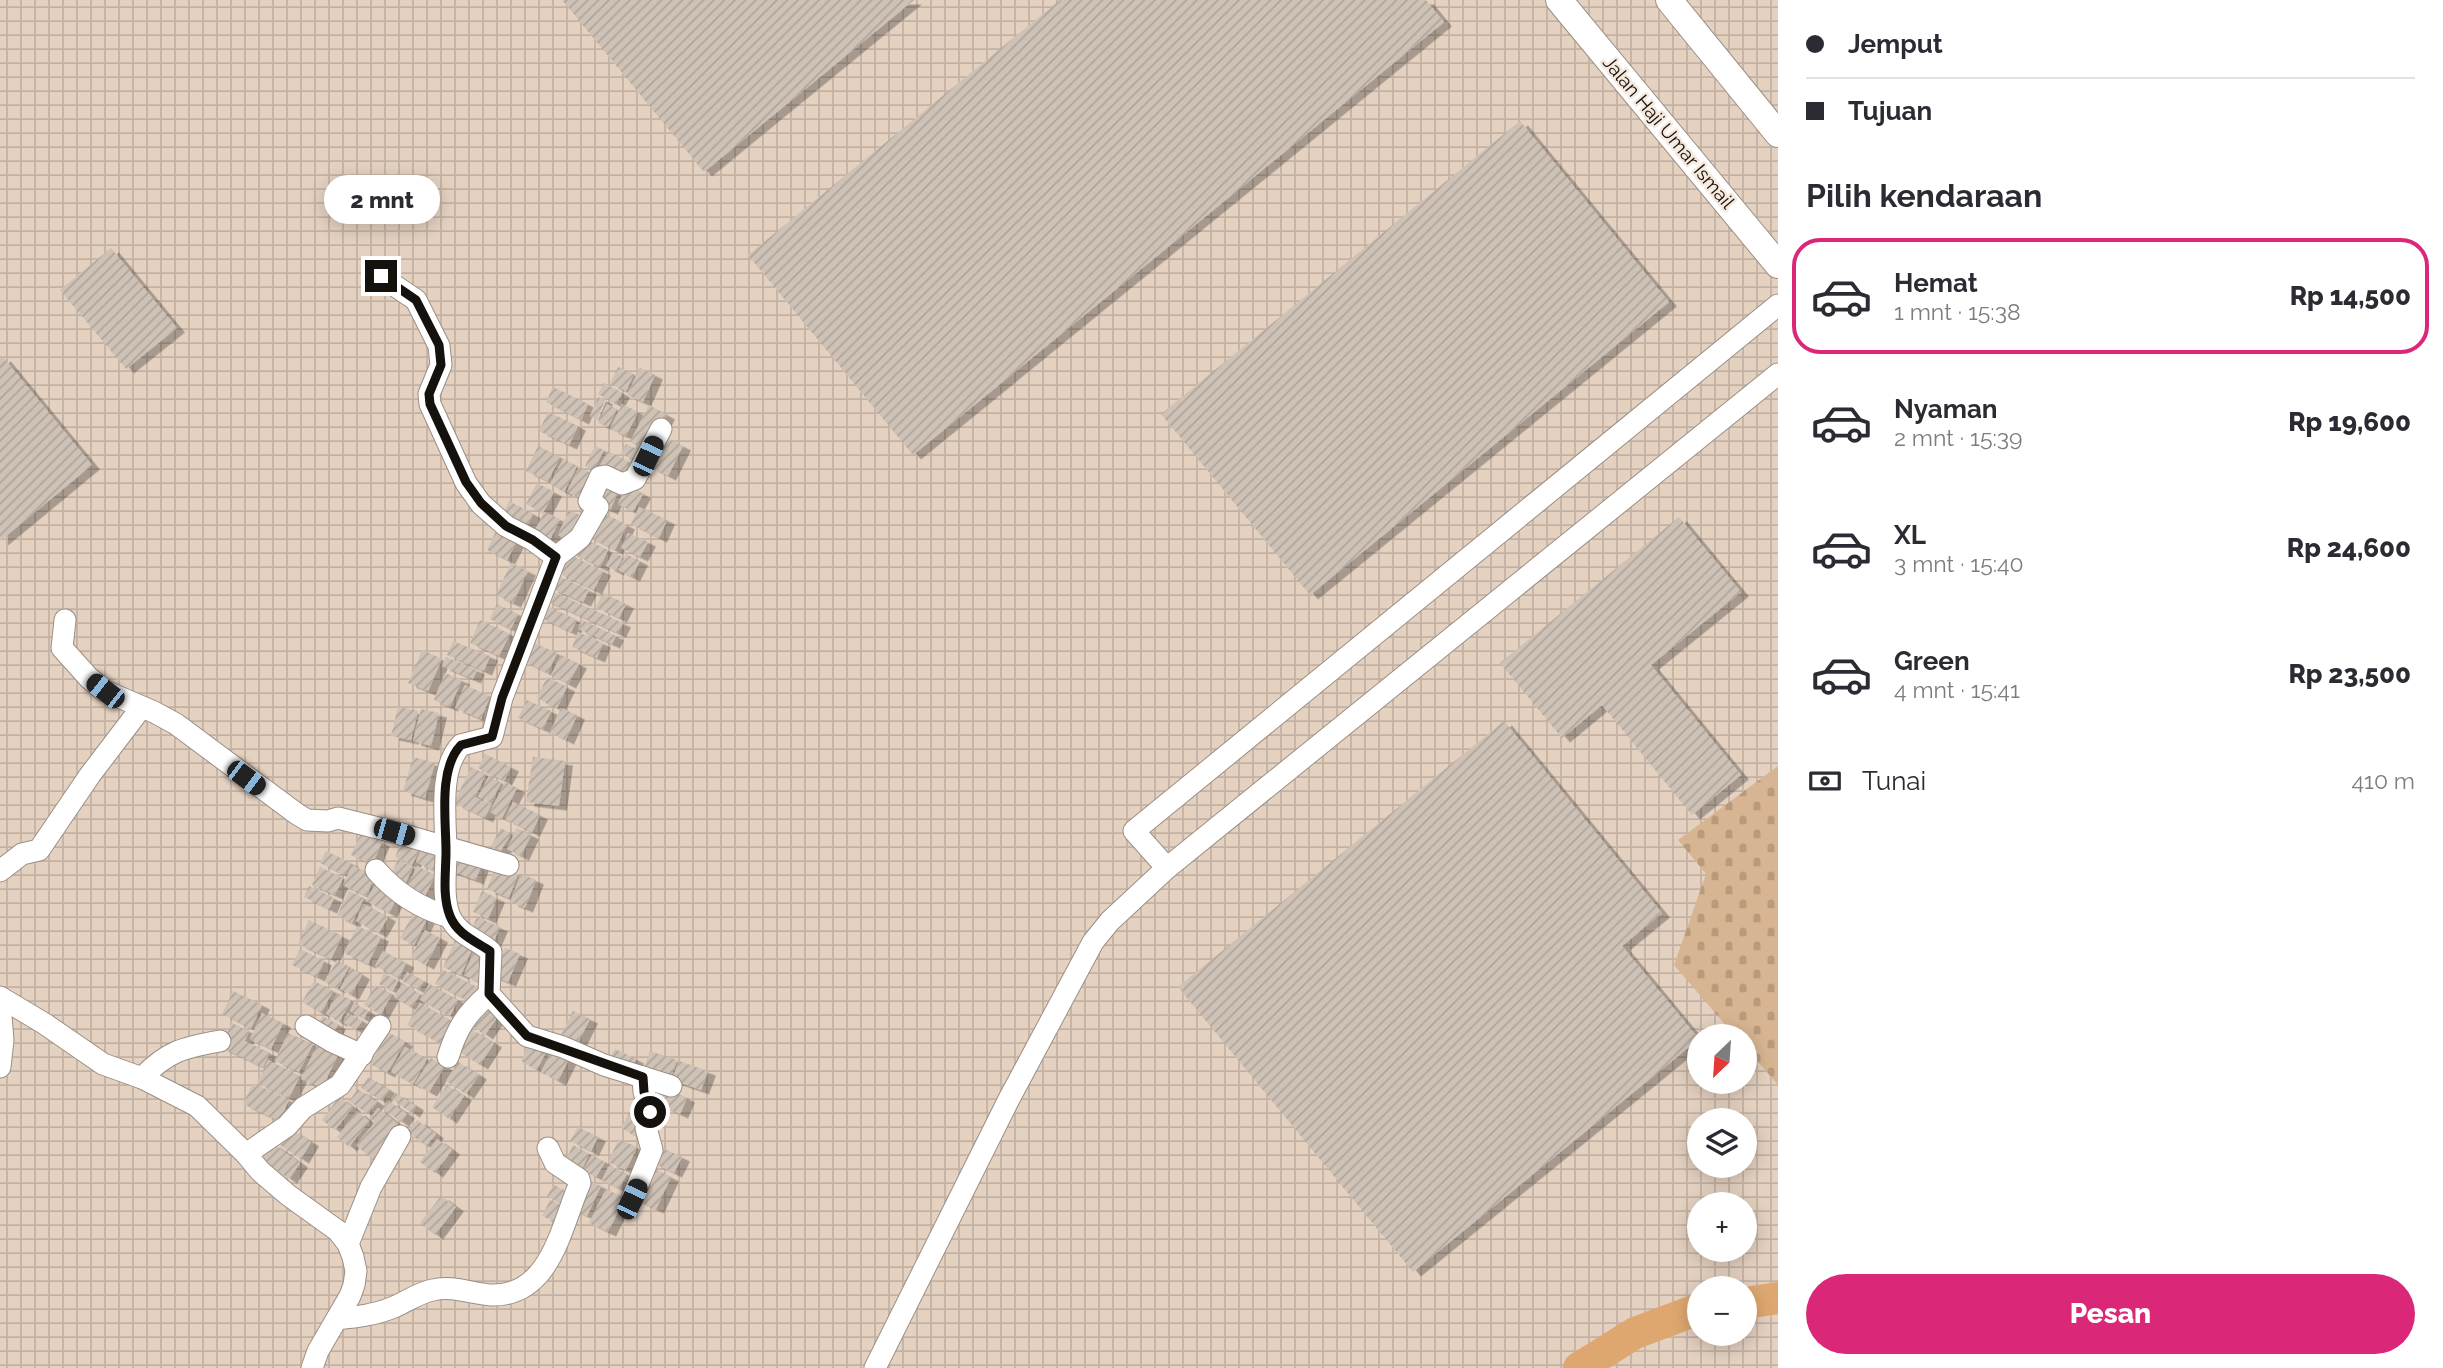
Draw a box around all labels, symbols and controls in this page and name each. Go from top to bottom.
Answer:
text: Jemput [1848,29,1943,59]
street label: Jalan Haji Umar Ismail [1599,51,1740,213]
text: Tujuan [1848,96,1932,126]
callout: 2 mnt [323,174,439,224]
text: Pilih kendaraan [1806,177,2042,214]
text: 2 mnt [350,186,414,213]
route end [365,260,397,292]
icon: car [1810,265,1873,328]
text: Hemat [1894,268,1978,298]
text: Rp 14,500 [2290,281,2411,311]
text: 1 mnt · 15:38 [1894,298,2021,325]
icon: car [1810,391,1873,454]
text: Nyaman [1894,394,1998,424]
text: Rp 19,600 [2288,407,2411,437]
text: 2 mnt · 15:39 [1894,424,2023,451]
car [630,433,667,479]
icon: car [1810,517,1873,580]
text: XL [1894,520,1926,550]
text: Rp 24,600 [2287,533,2411,563]
text: 3 mnt · 15:40 [1894,550,2024,577]
icon: car [1810,643,1873,706]
text: Green [1894,646,1970,676]
text: Rp 23,500 [2288,659,2411,689]
car [82,670,129,712]
text: 4 mnt · 15:41 [1894,676,2020,703]
car [223,757,270,799]
icon: cash [1806,762,1844,800]
text: Tunai [1862,766,1926,796]
text: 410 m [2352,767,2415,794]
car [371,816,418,848]
north arrow [1687,1024,1757,1094]
map controls [1687,1024,1757,1346]
route start [634,1096,666,1128]
button: layers [1687,1108,1757,1178]
car [614,1176,651,1222]
button: + [1687,1192,1757,1262]
button: Pesan [1806,1274,2415,1354]
button: − [1687,1276,1757,1346]

